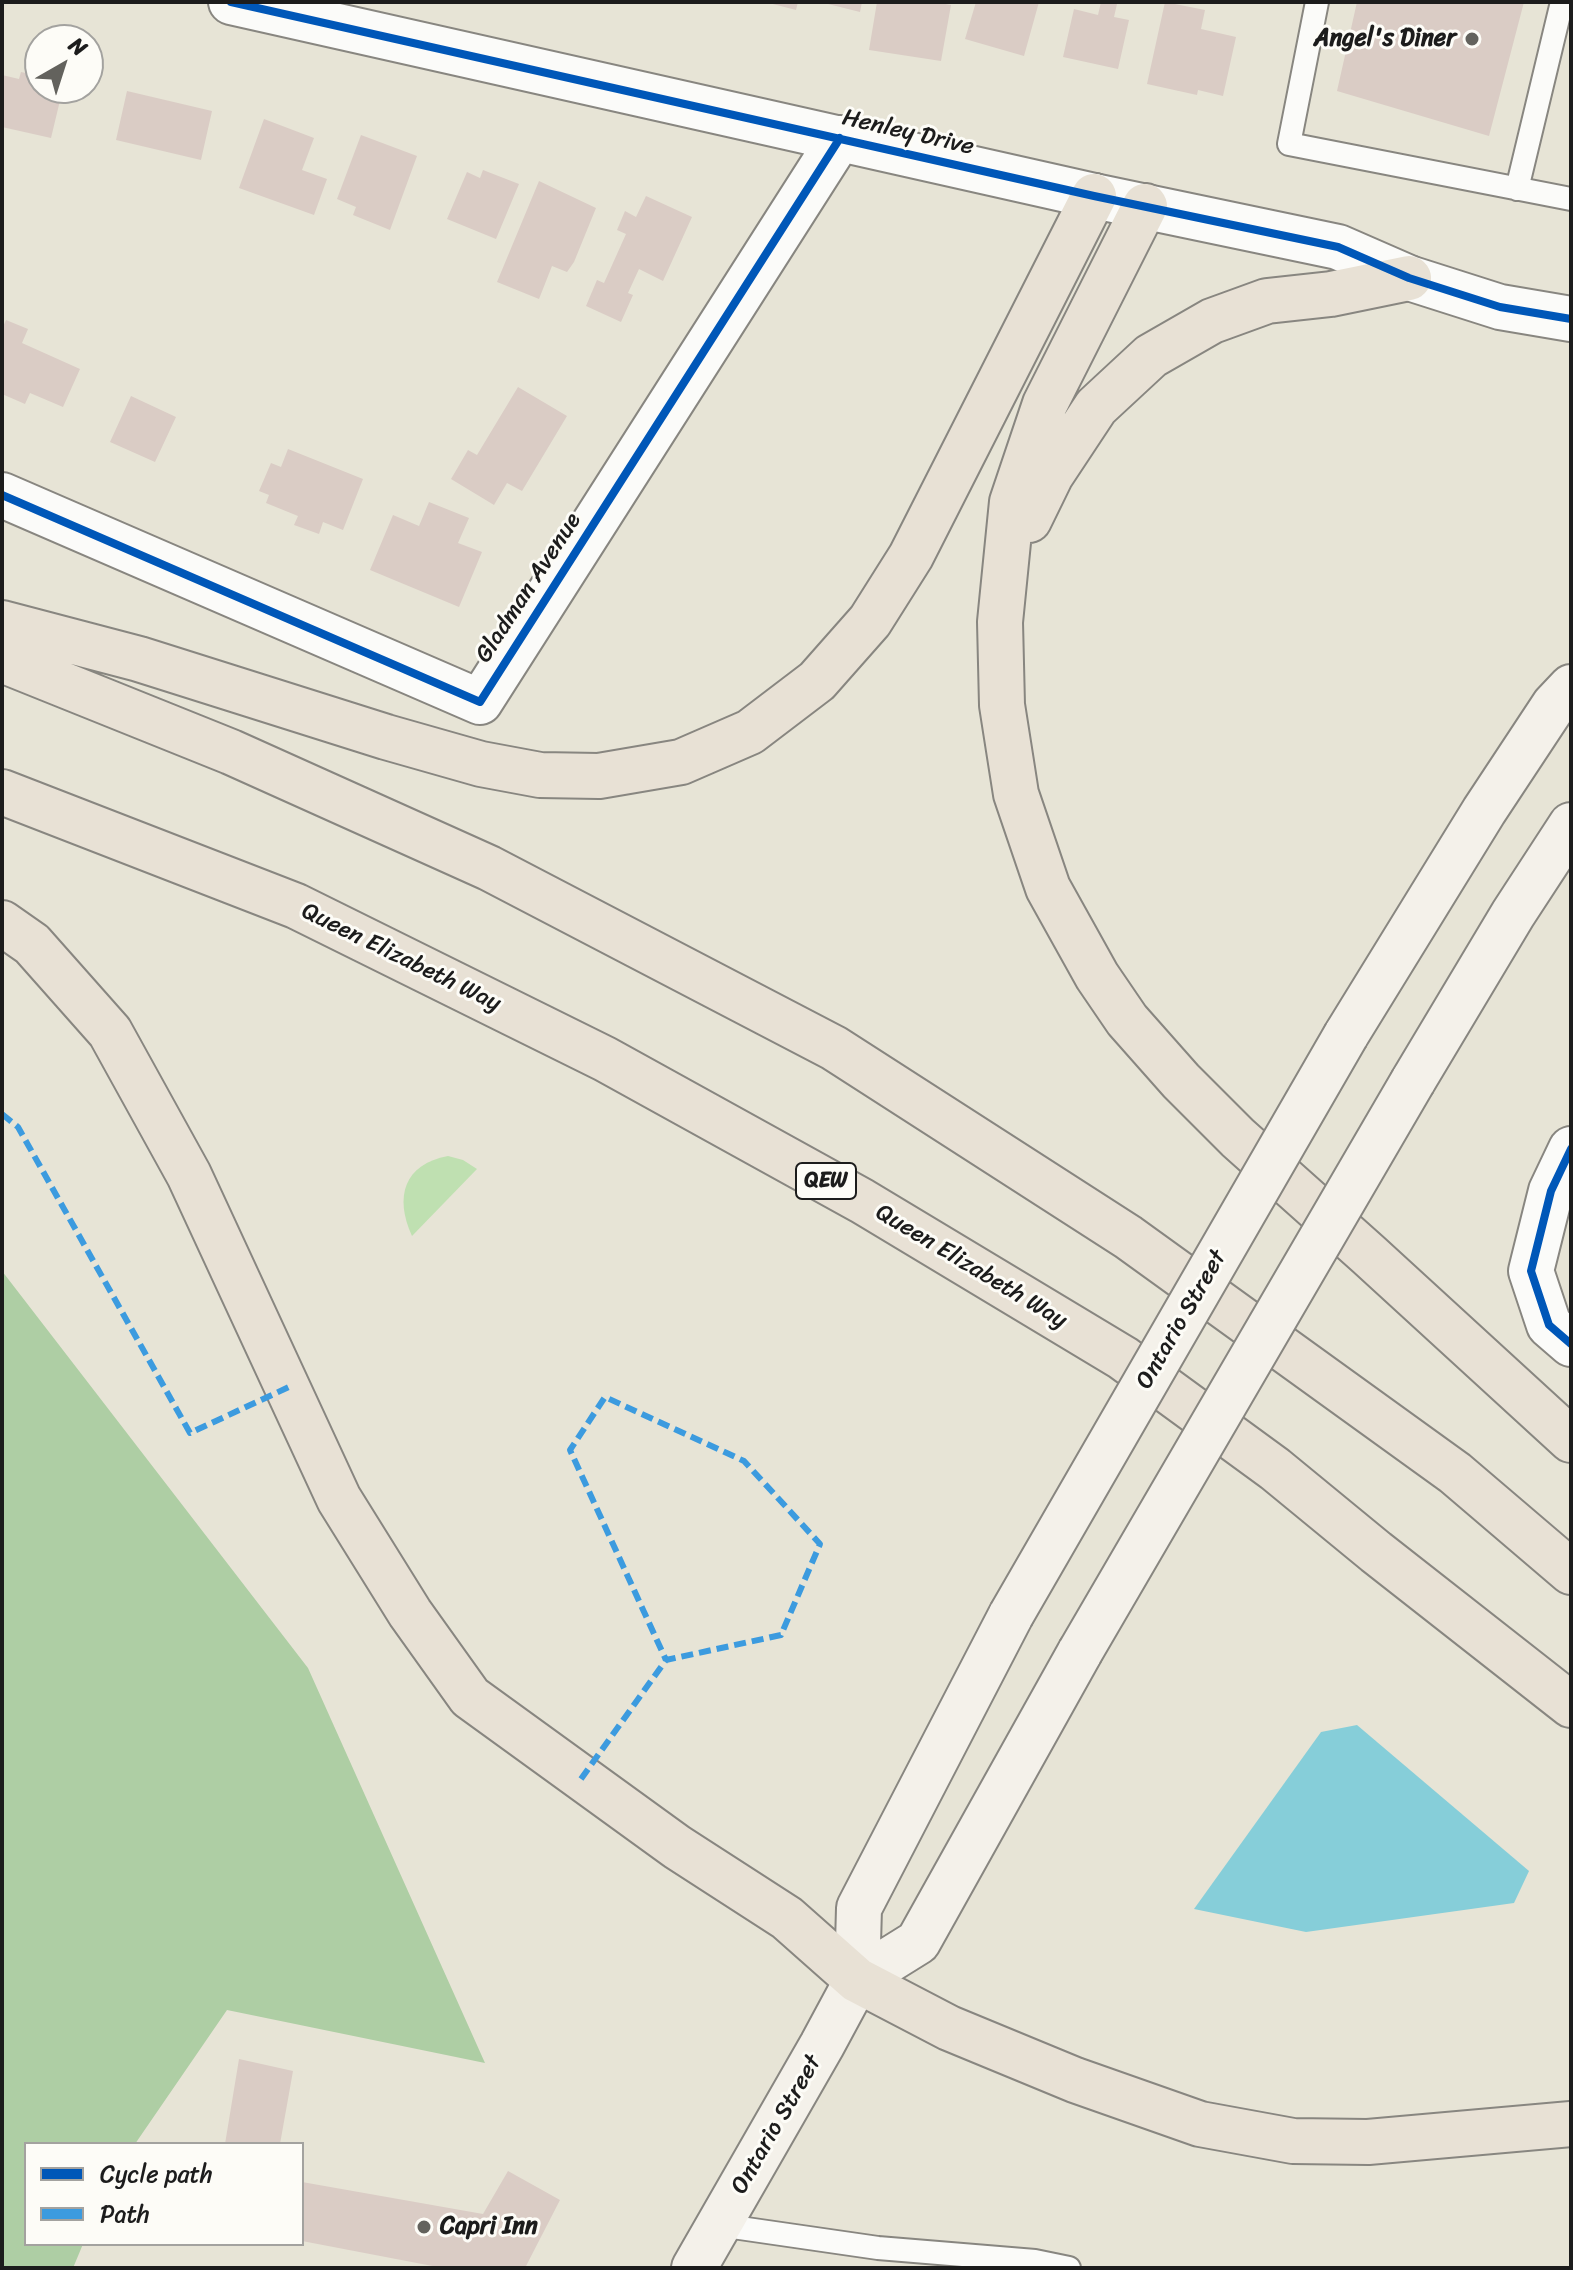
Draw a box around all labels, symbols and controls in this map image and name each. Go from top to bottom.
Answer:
north arrow [24,24,104,104]
place label: Angel's Diner [1314,25,1456,53]
text: N [60,27,96,66]
marker: Angel's Diner [1463,30,1481,48]
street label: Henley Drive [839,104,977,162]
street label: Gladman Avenue [470,508,588,668]
street label: Queen Elizabeth Way [297,897,505,1019]
road number: QEW [796,1163,856,1199]
street label: Queen Elizabeth Way [870,1198,1072,1336]
street label: Ontario Street [1131,1246,1233,1394]
street label: Ontario Street [726,2051,828,2199]
legend [24,2142,304,2246]
text: Cycle path [100,2153,213,2195]
text: Path [100,2193,150,2235]
place label: Capri Inn [440,2213,538,2241]
marker: Capri Inn [415,2218,433,2236]

